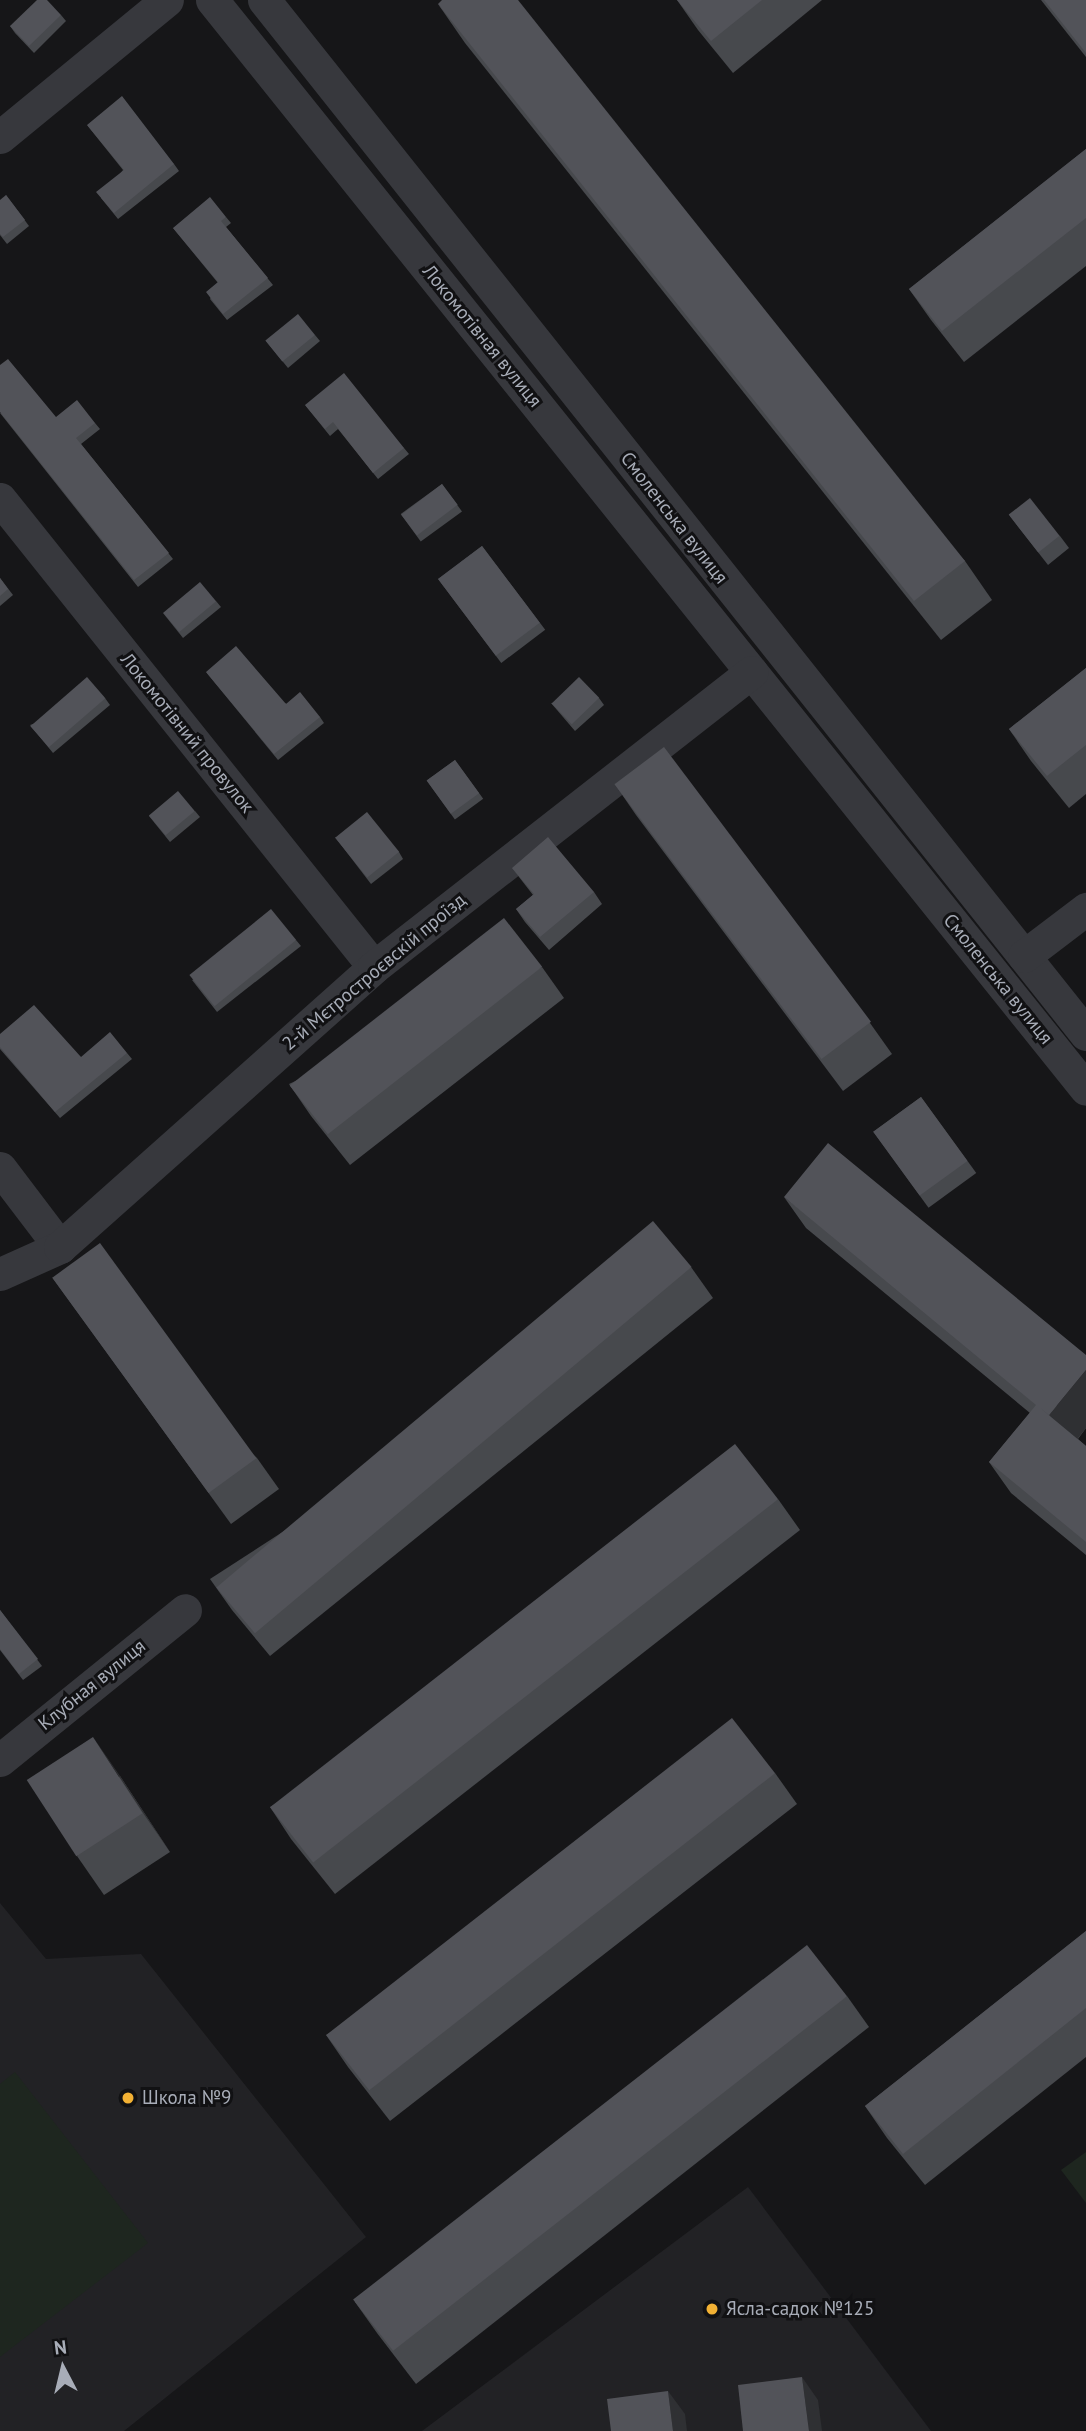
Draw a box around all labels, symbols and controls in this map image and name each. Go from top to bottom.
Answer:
street label: Локомотівная вулиця [418,260,546,412]
street label: Смоленська вулиця [615,448,733,588]
street label: Локомотівний провулок [116,649,258,817]
street label: 2-й Мєтростроєвскій проїзд [278,889,470,1055]
street label: Смоленська вулиця [938,909,1058,1049]
street label: Клубная вулиця [34,1635,150,1735]
place label: Школа №9 [142,2087,231,2109]
marker: Школа №9 [120,2090,136,2106]
place label: Ясла-садок №125 [726,2298,874,2320]
marker: Ясла-садок №125 [704,2301,720,2317]
north arrow [28,2333,98,2403]
text: N [53,2334,68,2360]

